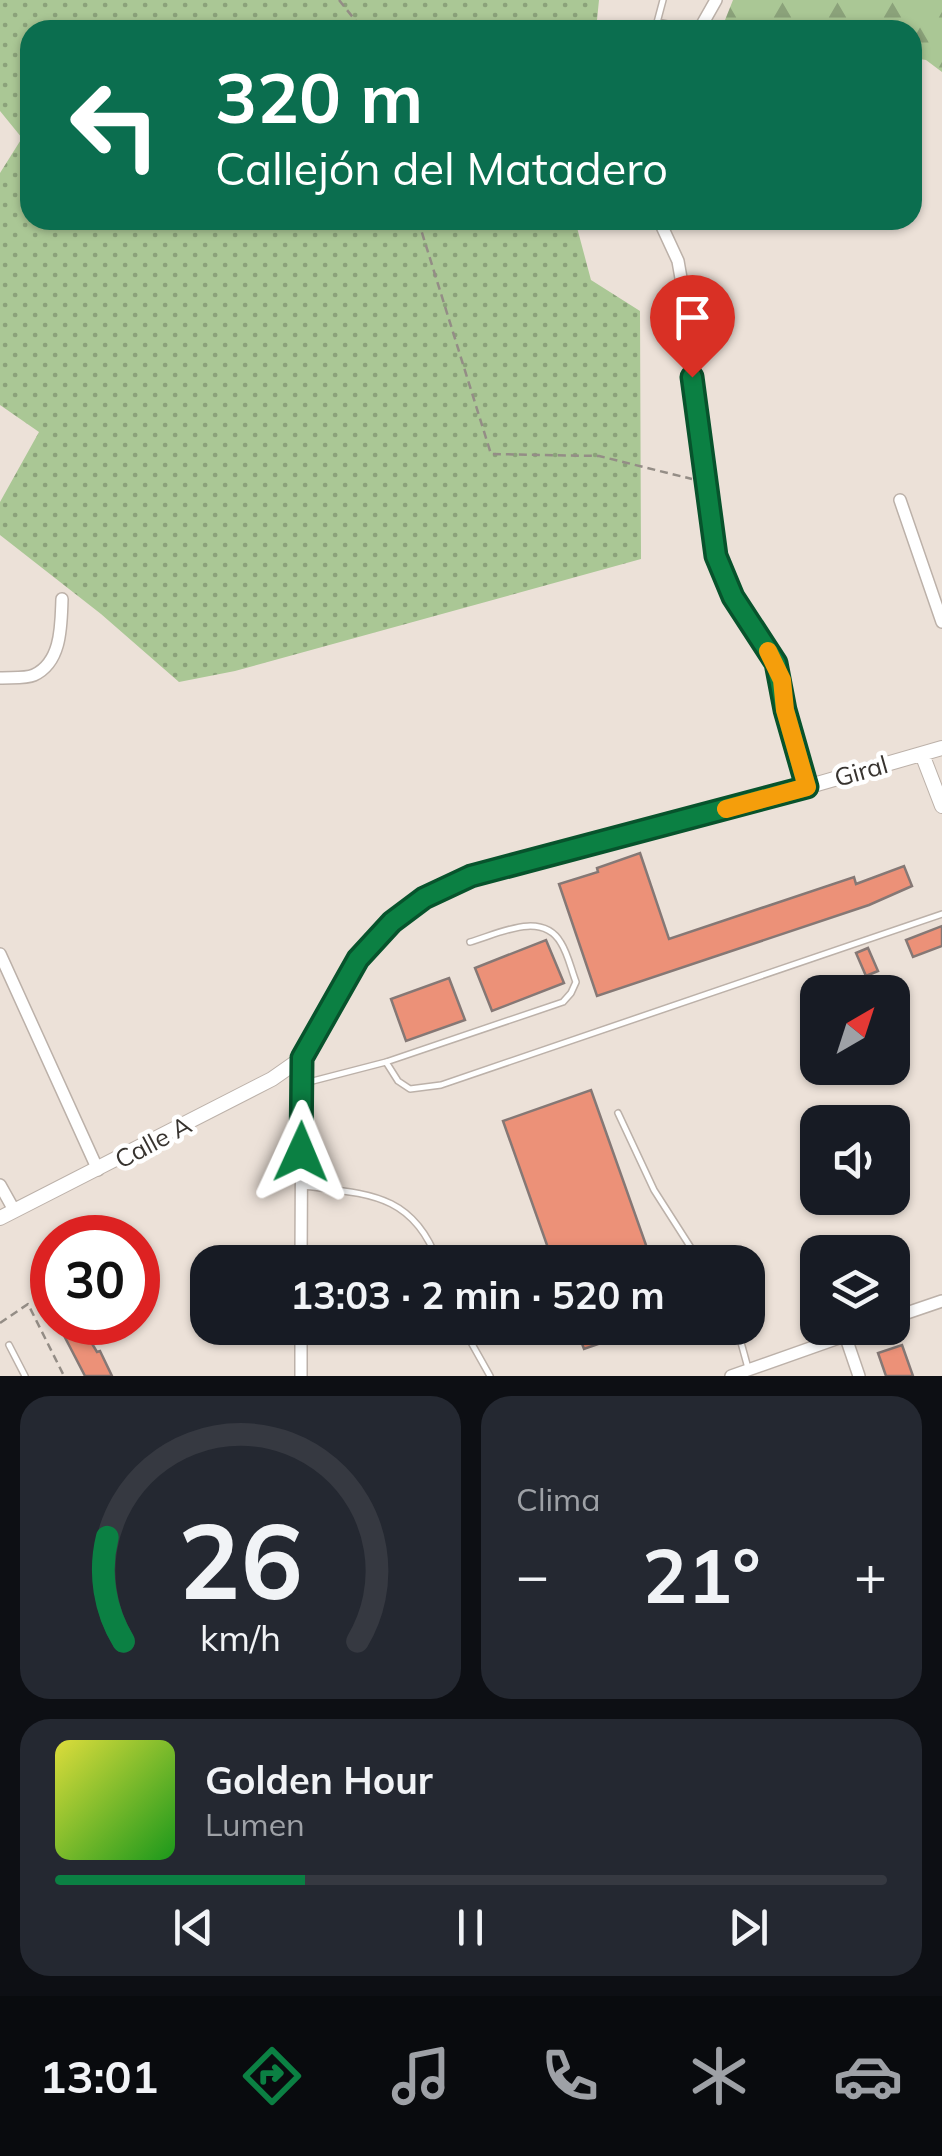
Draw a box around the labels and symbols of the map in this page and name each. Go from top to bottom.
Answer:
pin [650,275,735,378]
street label: Giral [831,748,891,793]
north arrow [800,975,910,1085]
position arrow [249,1100,353,1204]
street label: Calle A [109,1109,196,1175]
speed limit sign: 30 [30,1215,160,1345]

